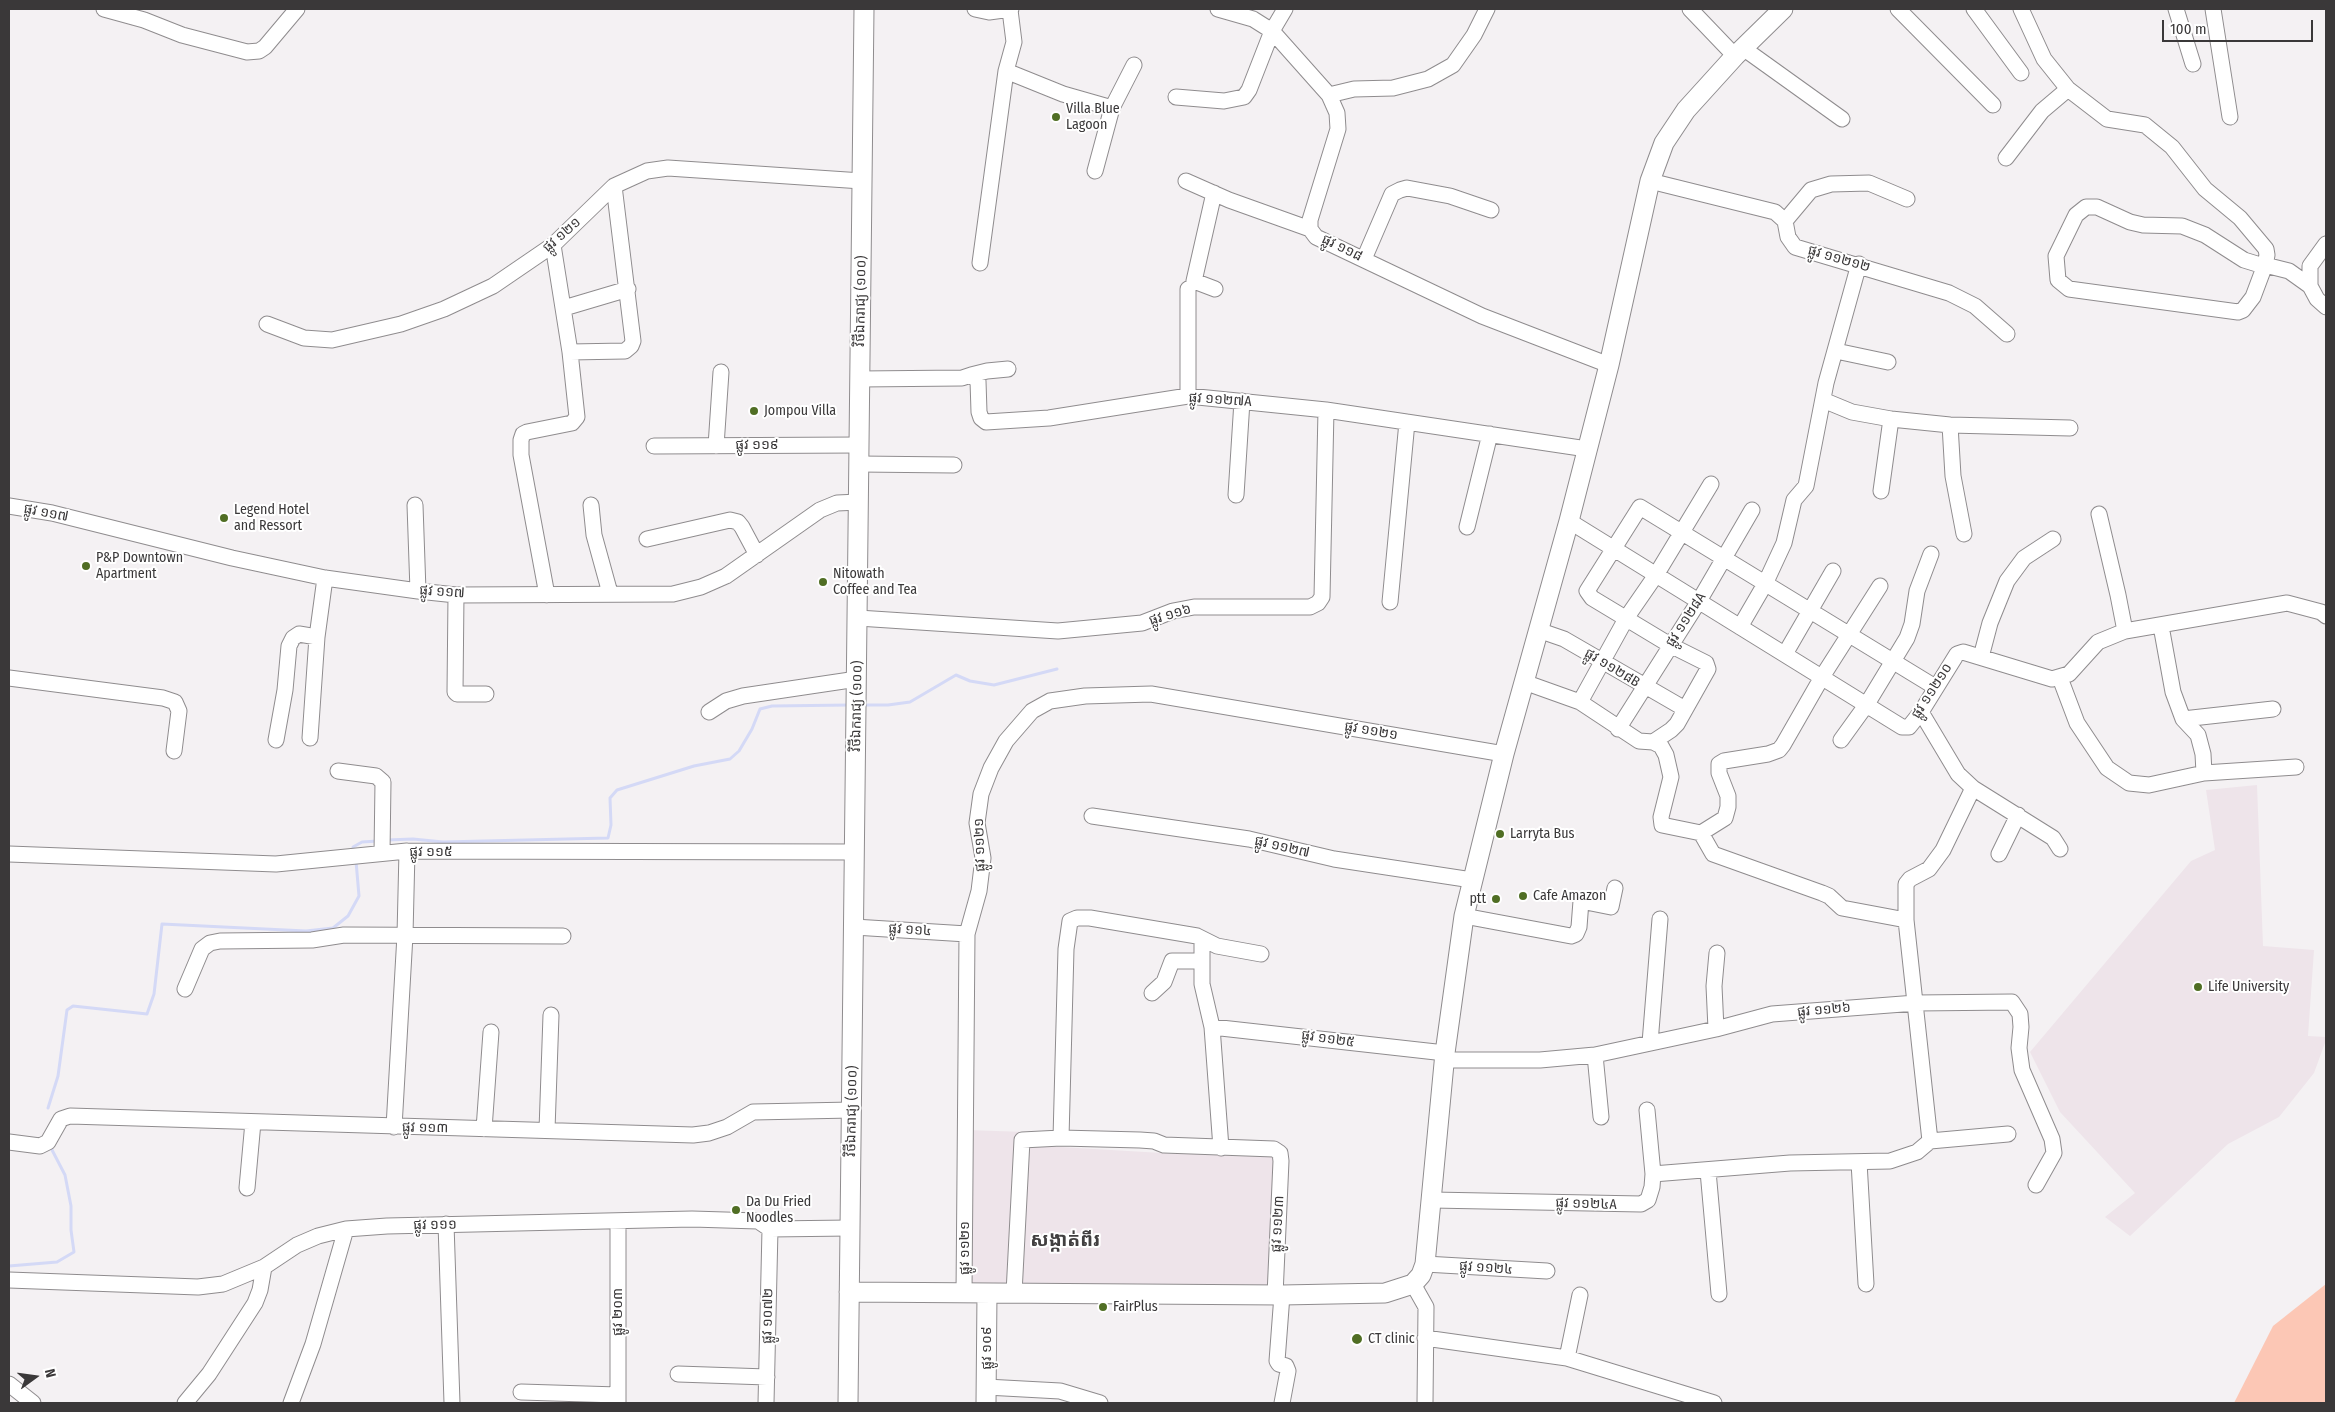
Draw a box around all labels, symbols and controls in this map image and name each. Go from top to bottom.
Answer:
scale bar [2165,10,2316,42]
text: 100 m [2170,20,2207,38]
place label: Villa Blue Lagoon [1066,101,1120,134]
marker: Villa Blue Lagoon [1050,111,1062,123]
street label: ផ្លូវ ១២១ [539,214,585,256]
street label: ផ្លូវ ១១៨ [1319,231,1365,265]
street label: ផ្លូវ ១១២១២ [1806,242,1872,276]
street label: វិថីឯករាជ្យ (១០០) [852,255,870,347]
street label: ផ្លូវ ១១២៧A [1188,389,1252,411]
place label: Jompou Villa [764,403,836,419]
marker: Jompou Villa [748,405,760,417]
street label: ផ្លូវ ១១៩ [735,437,779,453]
street label: ផ្លូវ ១១៧ [22,500,70,526]
place label: Legend Hotel and Ressort [234,502,309,534]
marker: Legend Hotel and Ressort [218,512,230,524]
place label: P&P Downtown Apartment [96,550,183,582]
marker: P&P Downtown Apartment [80,560,92,572]
place label: Nitowath Coffee and Tea [833,566,917,598]
marker: Nitowath Coffee and Tea [817,576,829,588]
street label: ផ្លូវ ១១៧ [419,582,465,602]
street label: ផ្លូវ ១១២៨A [1662,590,1710,650]
street label: ផ្លូវ ១១៦ [1147,601,1193,629]
street label: ផ្លូវ ១១២៨B [1581,645,1643,691]
street label: វិថីឯករាជ្យ (១០០) [848,660,866,752]
street label: ផ្លូវ ១១២១០ [1908,660,1956,722]
street label: ផ្លូវ ១១២១ [1343,718,1399,744]
street label: ផ្លូវ ១១២១ [971,818,989,872]
place label: Larryta Bus [1510,826,1575,842]
marker: Larryta Bus [1494,828,1506,840]
street label: ផ្លូវ ១១២៧ [1253,833,1311,861]
street label: ផ្លូវ ១១៥ [409,844,453,860]
place label: Cafe Amazon [1533,888,1606,904]
marker: Cafe Amazon [1517,890,1529,902]
place label: ptt [1469,891,1486,907]
marker: ptt [1490,893,1502,905]
street label: ផ្លូវ ១១៤ [888,920,932,940]
place label: Life University [2208,979,2289,995]
marker: Life University [2192,981,2204,993]
street label: ផ្លូវ ១១២៦ [1796,999,1852,1021]
street label: ផ្លូវ ១១២៥ [1300,1027,1356,1051]
street label: វិថីឯករាជ្យ (១០០) [843,1065,861,1157]
street label: ផ្លូវ ១១៣ [402,1119,448,1137]
place label: Da Du Fried Noodles [746,1194,811,1226]
street label: ផ្លូវ ១១២៣ [1268,1195,1288,1253]
street label: ផ្លូវ ១១២៤A [1555,1195,1617,1213]
marker: Da Du Fried Noodles [730,1204,742,1216]
street label: ផ្លូវ ១១១ [413,1216,457,1234]
street label: ផ្លូវ ១១២១ [957,1221,973,1275]
district label: សង្កាត់ពីរ [1030,1230,1100,1252]
street label: ផ្លូវ ១១២៤ [1459,1258,1513,1278]
street label: ផ្លូវ ២០៣ [610,1288,626,1336]
street label: ផ្លូវ ១០៧២ [759,1288,777,1344]
place label: FairPlus [1113,1299,1158,1315]
marker: FairPlus [1097,1301,1109,1313]
street label: ផ្លូវ ១០៩ [979,1326,995,1370]
place label: CT clinic [1368,1331,1415,1347]
marker: CT clinic [1350,1332,1364,1346]
north arrow [10,1352,60,1402]
text: N [41,1367,59,1379]

